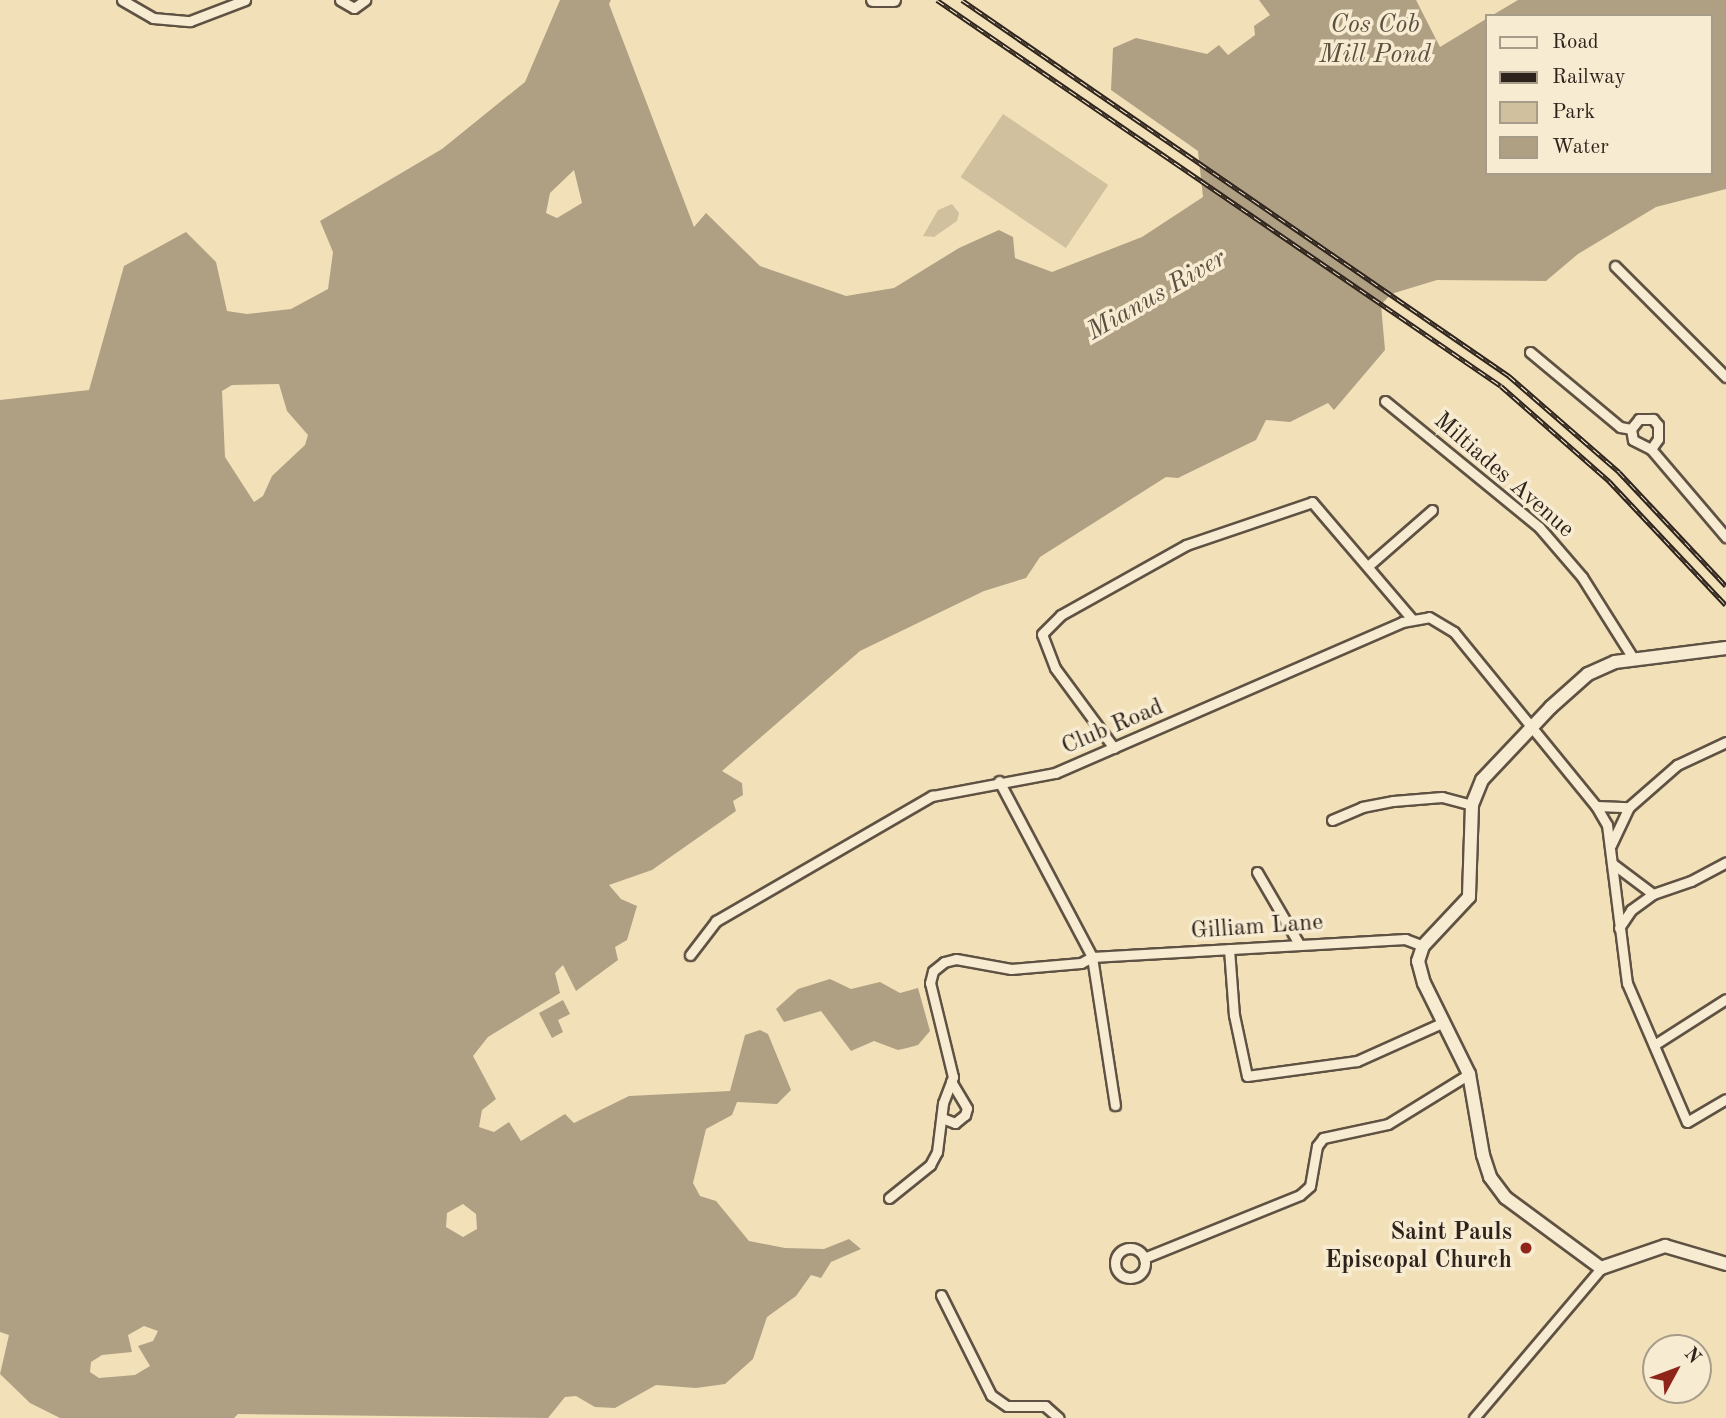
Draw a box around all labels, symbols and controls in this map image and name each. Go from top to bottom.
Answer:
water label: Cos Cob Mill Pond [1319,10,1431,72]
legend [1484,14,1712,175]
text: Road [1552,32,1599,53]
text: Railway [1552,67,1626,88]
text: Park [1552,102,1595,123]
text: Water [1552,137,1609,158]
water label: Mianus River [1082,244,1232,348]
street label: Miltiades Avenue [1427,407,1579,545]
street label: Club Road [1058,694,1168,762]
street label: Gilliam Lane [1190,909,1324,947]
place label: Saint Pauls Episcopal Church [1325,1220,1512,1276]
marker: Saint Pauls Episcopal Church [1518,1240,1534,1256]
north arrow [1642,1334,1712,1404]
text: N [1680,1344,1704,1368]

